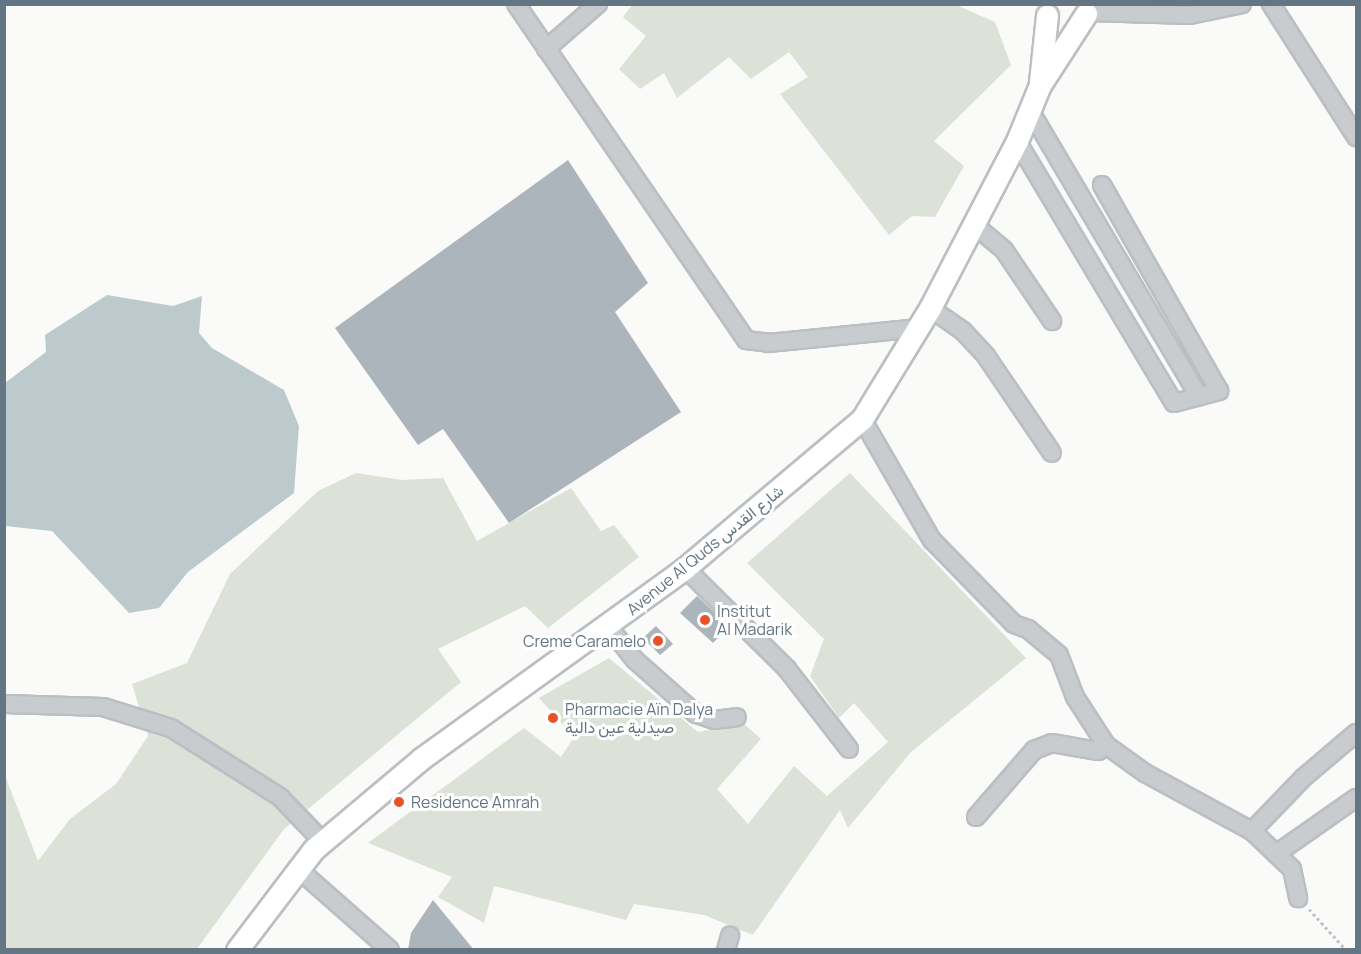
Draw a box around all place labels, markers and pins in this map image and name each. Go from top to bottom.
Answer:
place label: Institut Al Madarik [717,601,792,639]
marker: Institut Al Madarik [698,613,712,627]
place label: Creme Caramelo [523,631,646,651]
marker: Creme Caramelo [651,634,665,648]
place label: Pharmacie Aïn Dalya صيدلية عين دالية [565,699,713,737]
marker: Pharmacie Aïn Dalya صيدلية عين دالية [546,711,560,725]
place label: Residence Amrah [411,792,539,812]
marker: Residence Amrah [392,795,406,809]

